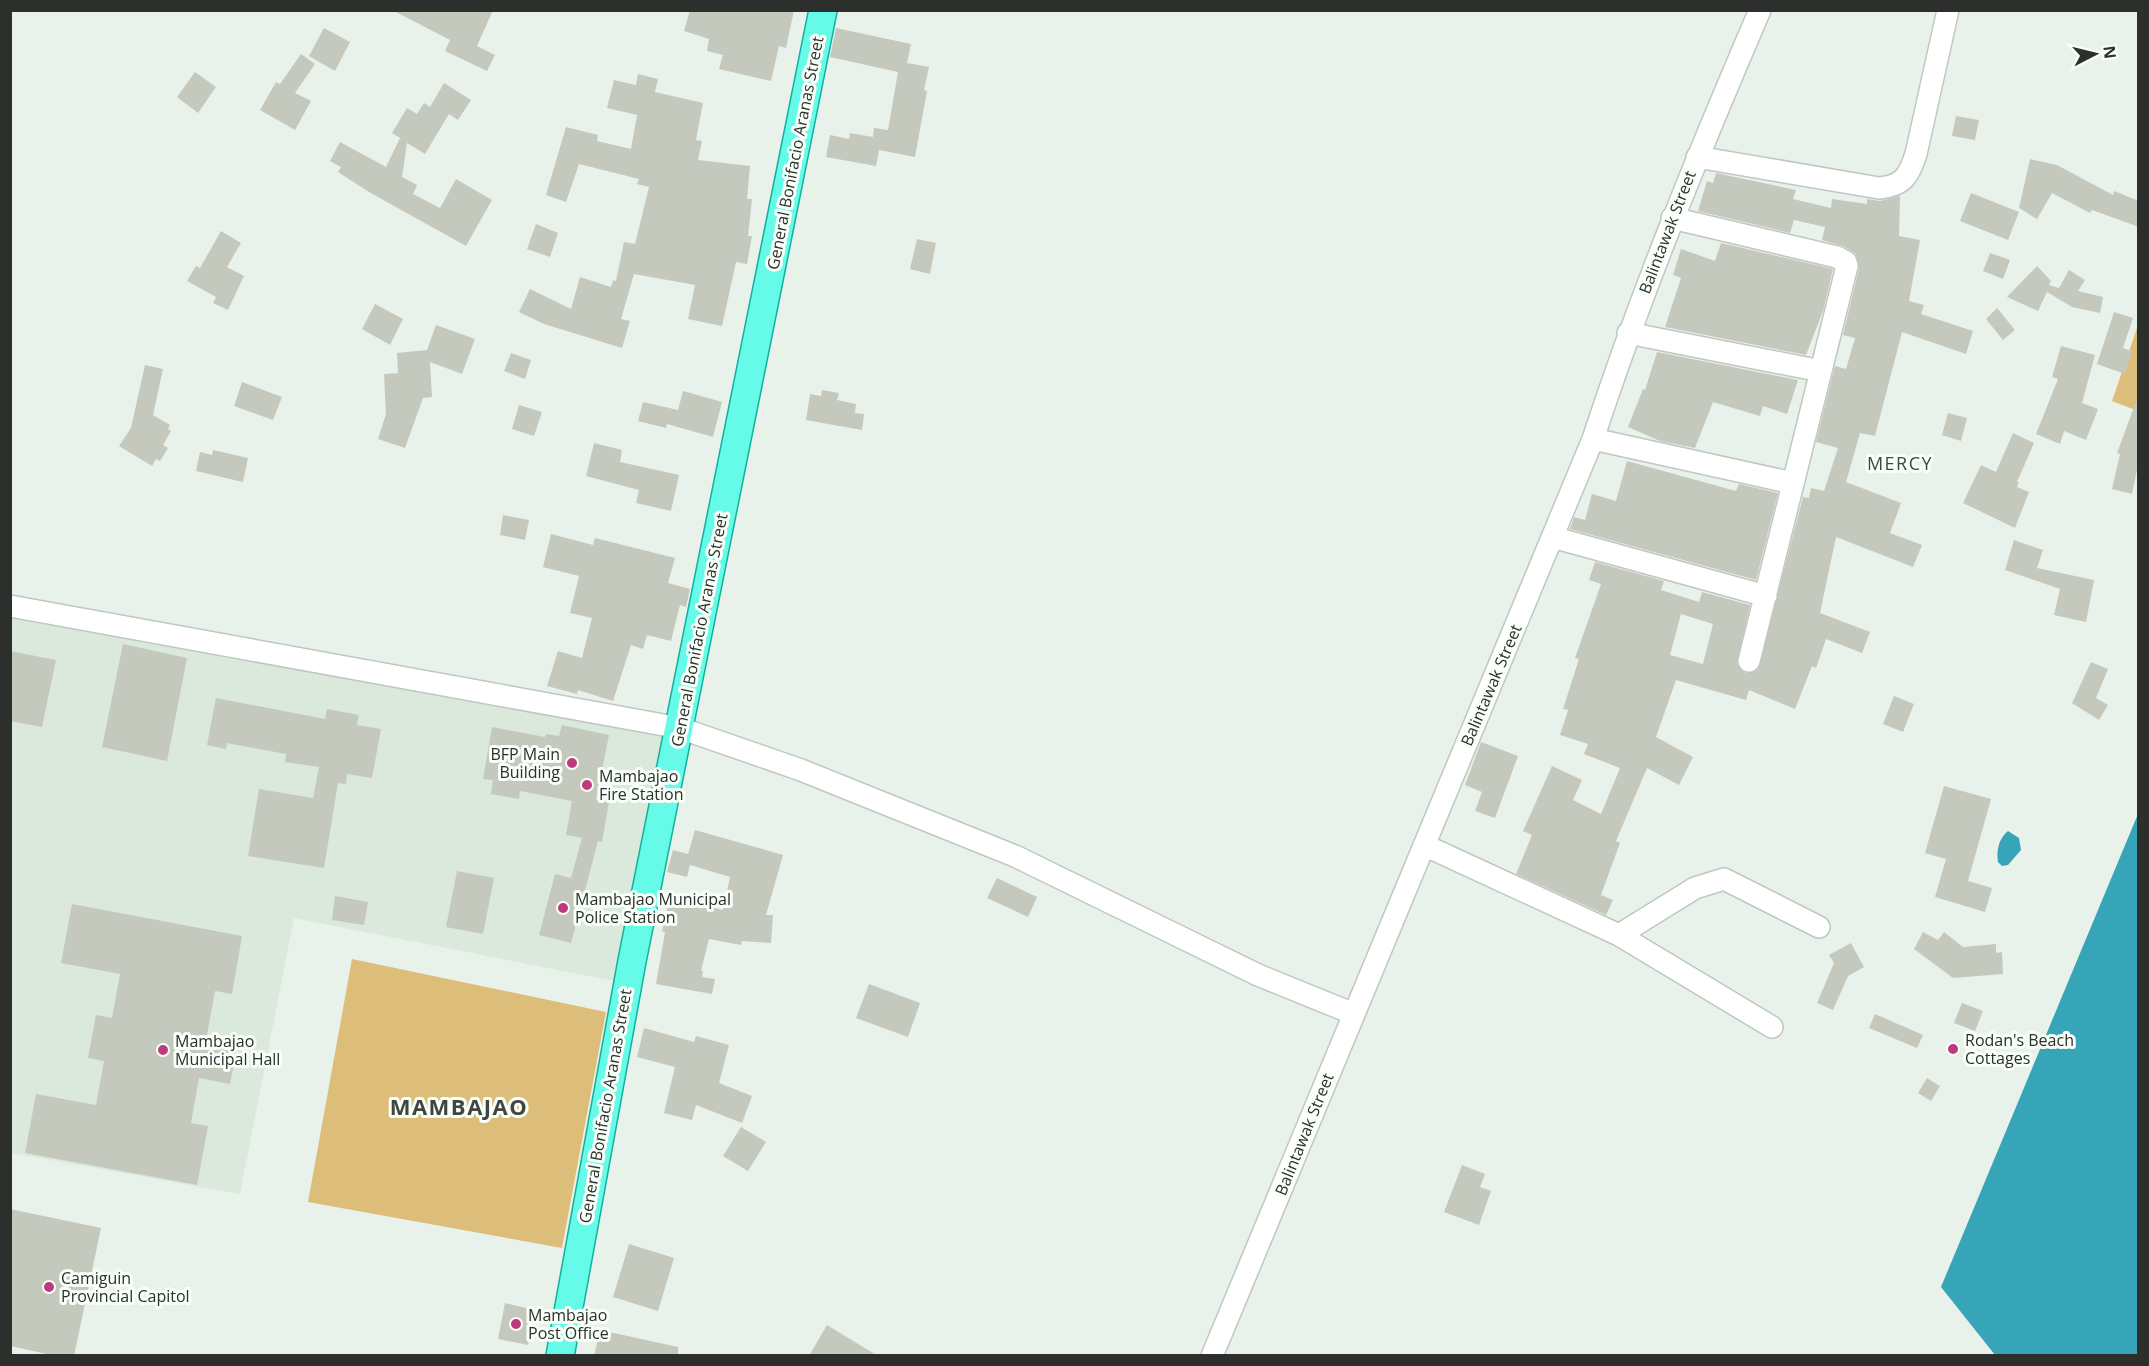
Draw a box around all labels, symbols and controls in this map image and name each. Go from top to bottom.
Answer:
north arrow [2065,24,2125,84]
street label: General Bonifacio Aranas Street [762,34,828,272]
text: N [2098,44,2122,60]
street label: Balintawak Street [1633,167,1701,297]
district label: MERCY [1867,451,1933,475]
street label: General Bonifacio Aranas Street [666,511,732,749]
street label: Balintawak Street [1455,620,1527,749]
place label: BFP Main Building [490,743,560,783]
marker: BFP Main Building [565,756,579,770]
place label: Mambajao Fire Station [599,765,684,805]
marker: Mambajao Fire Station [580,778,594,792]
place label: Mambajao Municipal Police Station [575,888,731,928]
marker: Mambajao Municipal Police Station [556,901,570,915]
street label: General Bonifacio Aranas Street [574,987,636,1225]
place label: Rodan's Beach Cottages [1965,1029,2074,1069]
place label: Mambajao Municipal Hall [175,1030,280,1070]
marker: Rodan's Beach Cottages [1946,1042,1960,1056]
marker: Mambajao Municipal Hall [156,1043,170,1057]
street label: Balintawak Street [1269,1069,1339,1199]
district label: MAMBAJAO [390,1091,528,1121]
place label: Camiguin Provincial Capitol [61,1267,190,1307]
marker: Camiguin Provincial Capitol [42,1280,56,1294]
place label: Mambajao Post Office [528,1304,609,1344]
marker: Mambajao Post Office [509,1317,523,1331]

